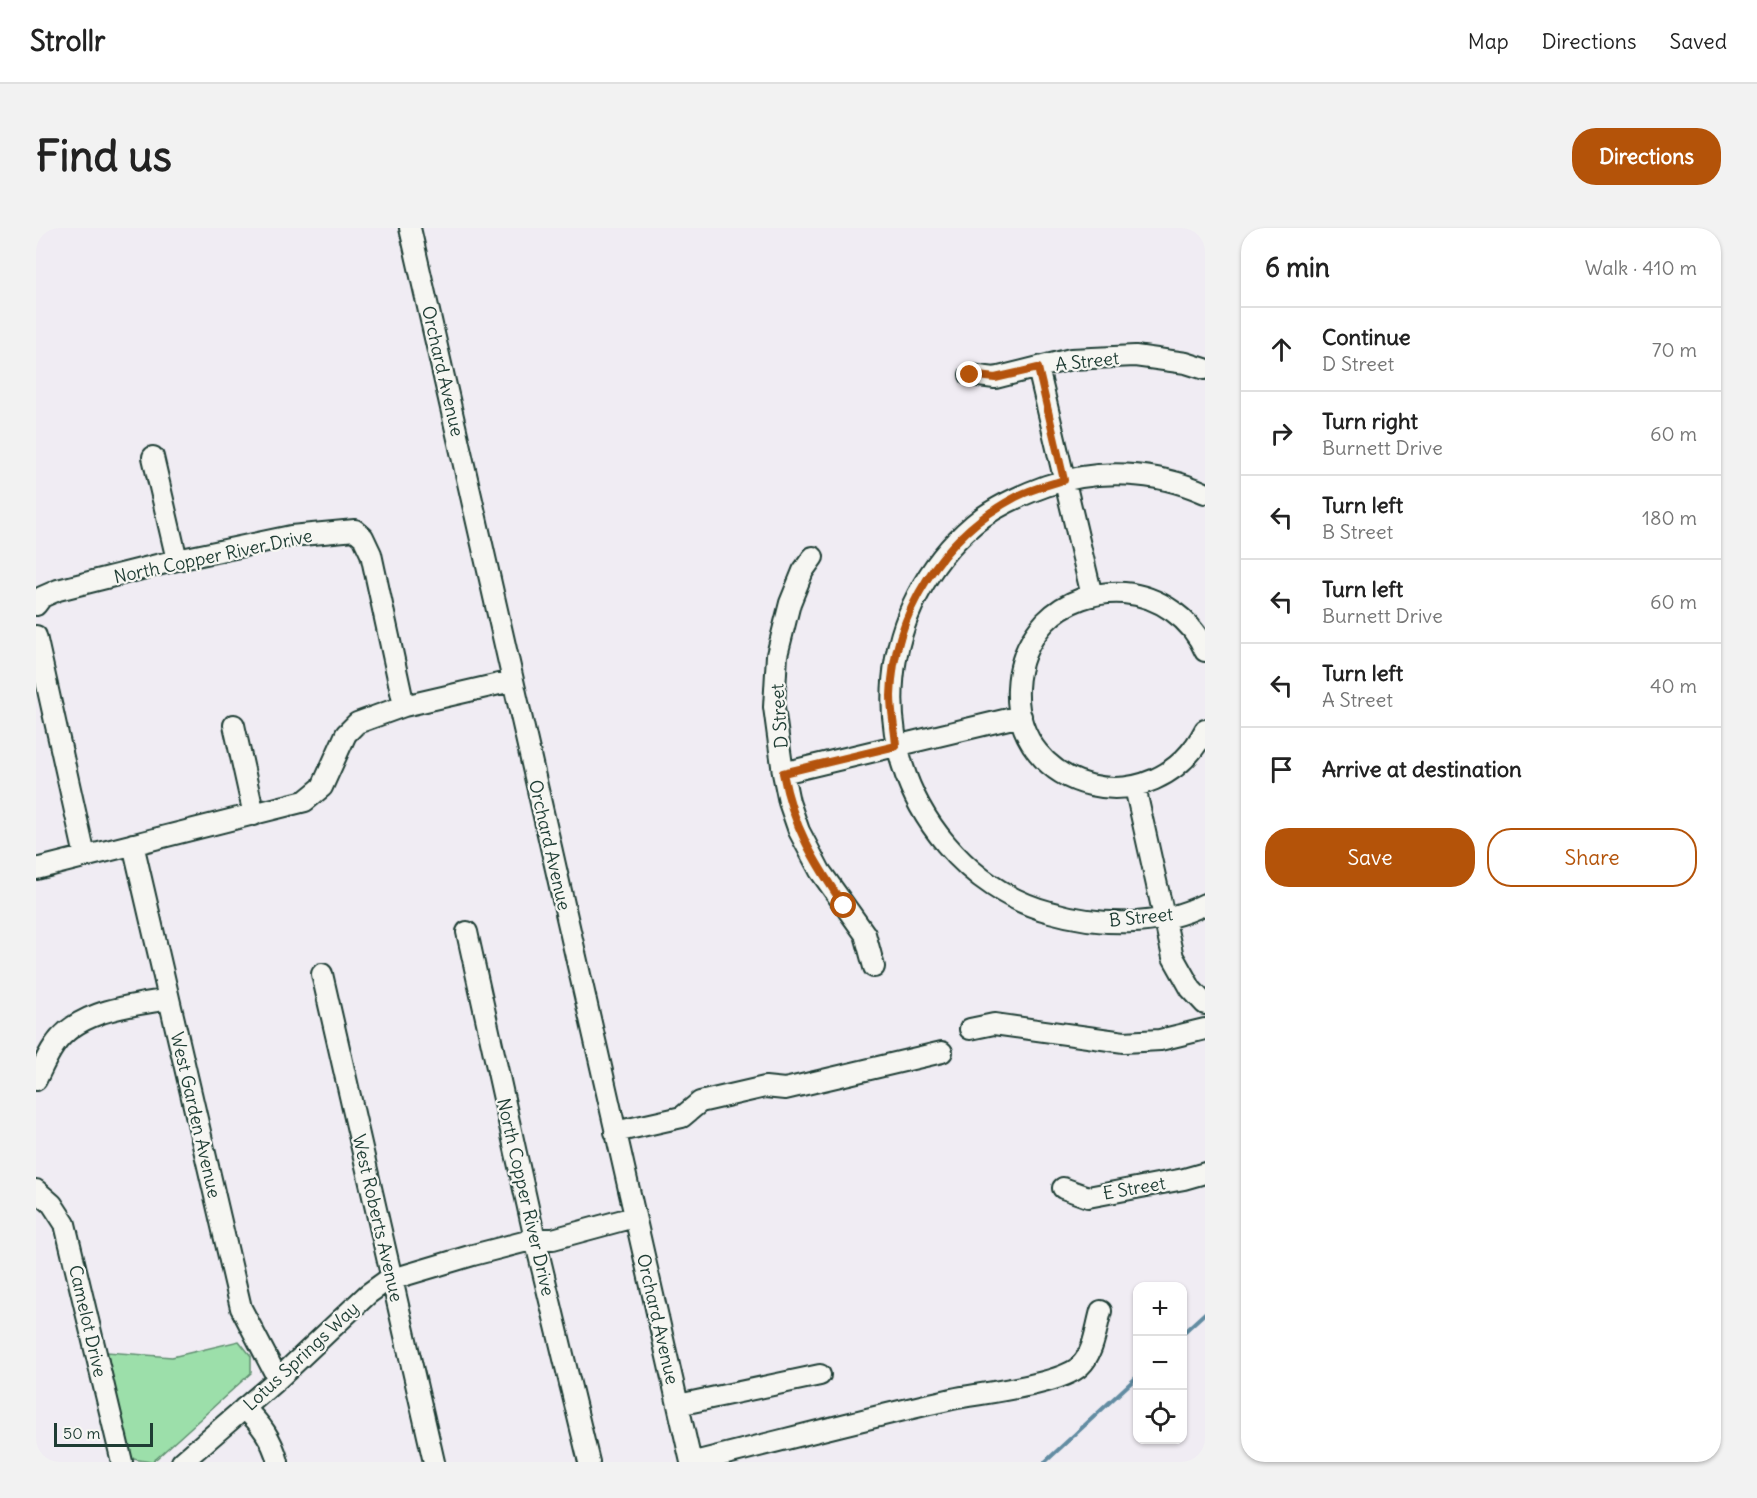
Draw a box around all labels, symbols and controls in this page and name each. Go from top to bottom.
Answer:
text: Strollr [30,23,105,59]
text: Map [1468,28,1509,55]
text: Directions [1542,28,1636,55]
text: Saved [1669,28,1727,55]
button: Directions [1572,128,1721,185]
text: Find us [36,130,172,182]
text: 6 min [1265,251,1330,284]
text: Walk · 410 m [1585,255,1697,280]
street label: Orchard Avenue [417,303,469,439]
text: Continue [1322,323,1411,351]
icon: ahead [1265,333,1298,366]
text: 70 m [1652,337,1697,362]
street label: A Street [1054,346,1120,376]
text: D Street [1322,351,1394,376]
route end [956,361,982,387]
text: Turn right [1322,407,1418,435]
icon: right [1265,417,1298,450]
text: 60 m [1650,421,1697,446]
text: Burnett Drive [1322,435,1443,460]
text: Turn left [1322,491,1403,519]
icon: left [1265,501,1298,534]
text: 180 m [1642,505,1697,530]
text: B Street [1322,519,1393,544]
street label: North Copper River Drive [112,524,314,588]
text: Turn left [1322,575,1403,603]
icon: left [1265,585,1298,618]
text: 60 m [1650,589,1697,614]
text: Burnett Drive [1322,603,1443,628]
text: Turn left [1322,659,1403,687]
icon: left [1265,669,1298,702]
text: 40 m [1650,673,1697,698]
street label: D Street [765,683,793,749]
text: A Street [1322,687,1393,712]
icon: arrive [1265,753,1298,786]
text: Arrive at destination [1322,755,1522,783]
street label: Orchard Avenue [524,777,576,913]
button: Save [1265,828,1475,887]
button: Share [1487,828,1697,887]
route start [830,892,856,918]
street label: B Street [1108,902,1174,932]
street label: West Garden Avenue [166,1030,226,1200]
street label: North Copper River Drive [492,1096,560,1298]
street label: West Roberts Avenue [348,1132,408,1304]
street label: E Street [1101,1171,1167,1205]
street label: Orchard Avenue [632,1251,684,1387]
street label: Camelot Drive [64,1263,112,1379]
map controls [1133,1282,1187,1444]
button: + [1133,1282,1187,1336]
street label: Lotus Springs Way [239,1297,363,1415]
button: − [1133,1336,1187,1390]
button: locate [1133,1390,1187,1444]
scale bar [54,1420,153,1448]
text: 50 m [63,1423,101,1443]

